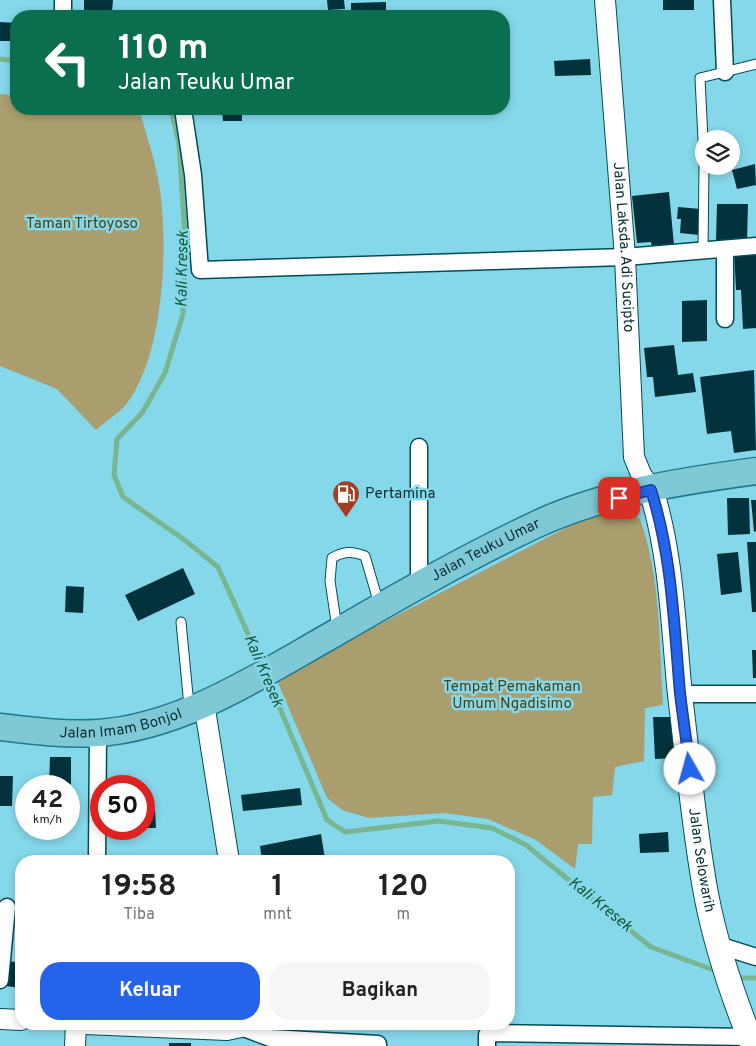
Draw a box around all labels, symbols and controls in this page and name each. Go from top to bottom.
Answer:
text: 110 m [118,27,208,71]
icon: left [35,30,100,95]
text: Jalan Teuku Umar [118,70,294,97]
map controls [695,130,740,175]
button: layers [695,130,740,175]
street label: Jalan Laksda. Adi Sucipto [608,162,638,333]
park label: Taman Tirtoyoso [26,215,138,234]
water label: Kali Kresek [172,229,194,308]
pin [598,477,640,519]
fuel station icon: Pertamina [331,479,361,518]
icon: arrive [605,484,633,512]
place label: Pertamina [365,485,435,504]
street label: Jalan Teuku Umar [428,514,544,586]
water label: Kali Kresek [239,632,288,711]
park label: Tempat Pemakaman Umum Ngadisimo [443,678,581,714]
street label: Jalan Imam Bonjol [59,705,185,743]
position arrow [663,742,715,794]
speed limit sign: 50 [90,775,155,840]
text: 42 [32,785,63,817]
street label: Jalan Selowarih [684,807,719,914]
text: km/h [33,812,62,828]
text: 19:58 [102,869,177,906]
text: 1 [271,869,283,906]
text: 120 [378,869,428,906]
water label: Kali Kresek [564,873,637,938]
text: Tiba [124,905,155,925]
text: mnt [263,905,292,925]
text: m [397,905,410,925]
button: Keluar [40,962,260,1020]
button: Bagikan [270,962,490,1020]

